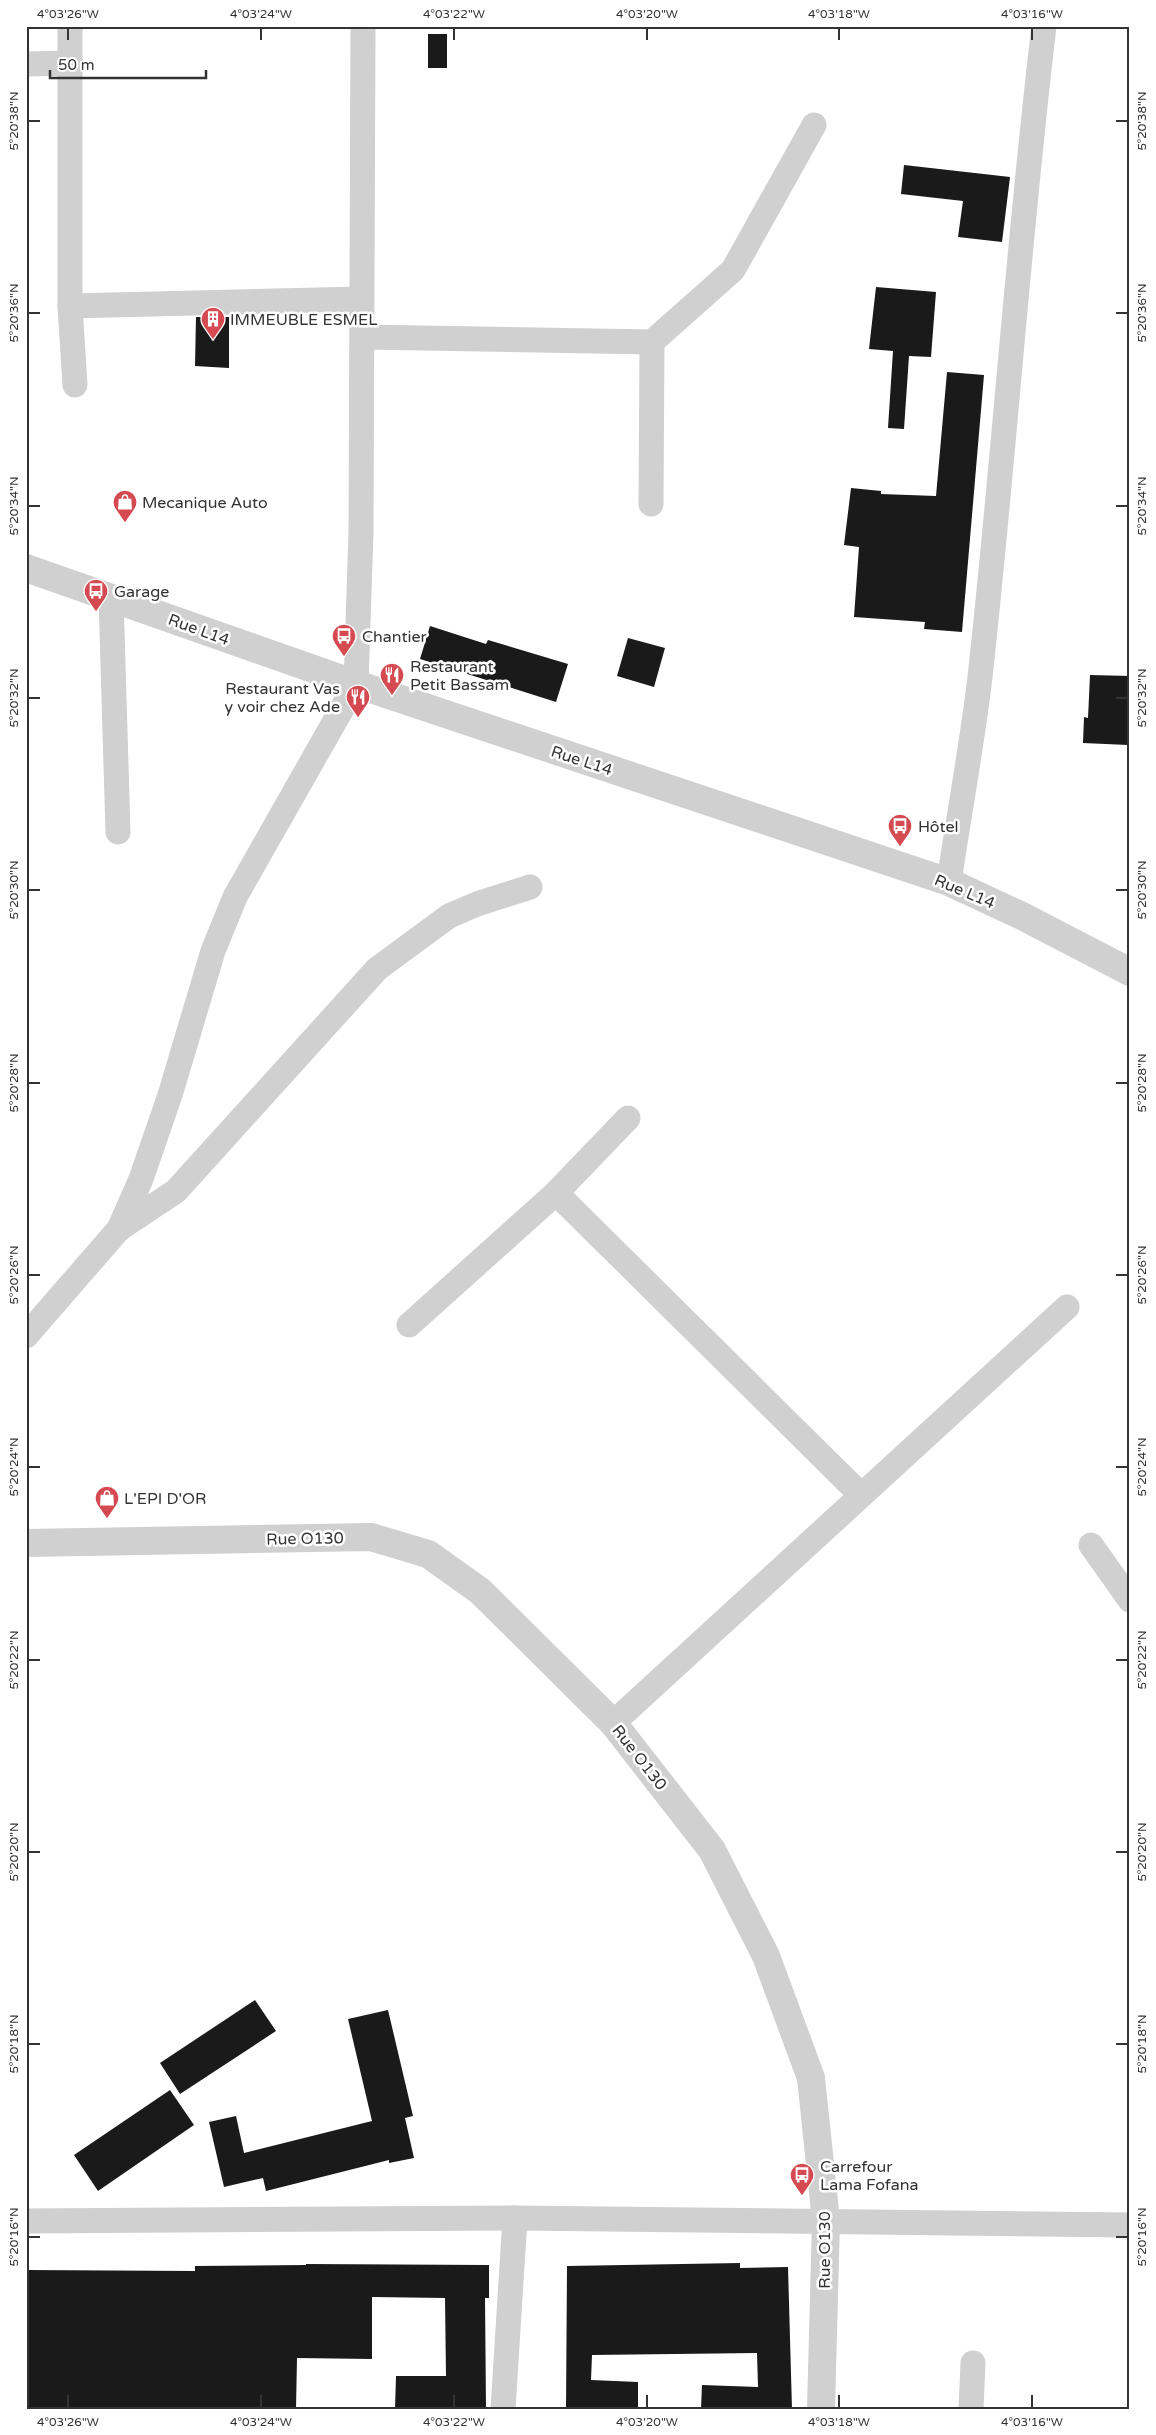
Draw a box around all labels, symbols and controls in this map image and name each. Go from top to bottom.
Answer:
text: 4°03'26"W [37,7,99,21]
text: 4°03'24"W [230,7,292,21]
text: 4°03'22"W [423,7,485,21]
text: 4°03'20"W [616,7,678,21]
text: 4°03'18"W [808,7,870,21]
text: 4°03'16"W [1001,7,1063,21]
scale bar [50,48,206,80]
text: 50 m [58,56,95,74]
text: 5°20'38"N [7,91,21,151]
text: 5°20'38"N [1135,91,1149,151]
text: 5°20'36"N [7,283,21,343]
text: 5°20'36"N [1135,283,1149,343]
building icon: IMMEUBLE ESMEL [200,306,226,340]
place label: IMMEUBLE ESMEL [230,310,377,330]
text: 5°20'34"N [7,476,21,536]
text: 5°20'34"N [1135,476,1149,536]
shop icon: Mecanique Auto [112,489,138,523]
place label: Mecanique Auto [142,493,268,513]
bus stop icon: Garage [83,578,109,612]
place label: Garage [114,582,169,602]
street label: Rue L14 [165,610,232,650]
bus stop icon: Chantier [331,623,357,657]
place label: Chantier [362,627,428,647]
place label: Restaurant Petit Bassam [410,657,509,695]
restaurant icon: Restaurant Petit Bassam [379,662,405,696]
text: 5°20'32"N [7,668,21,728]
text: 5°20'32"N [1135,668,1149,728]
place label: Restaurant Vas y voir chez Ade [225,679,340,717]
restaurant icon: Restaurant Vas y voir chez Ade [345,684,371,718]
street label: Rue L14 [548,742,615,780]
bus stop icon: Hôtel [887,813,913,847]
place label: Hôtel [918,817,959,837]
text: 5°20'30"N [7,860,21,920]
text: 5°20'30"N [1135,860,1149,920]
street label: Rue L14 [931,870,998,914]
text: 5°20'28"N [7,1053,21,1113]
text: 5°20'28"N [1135,1053,1149,1113]
text: 5°20'26"N [7,1245,21,1305]
text: 5°20'26"N [1135,1245,1149,1305]
text: 5°20'24"N [7,1437,21,1497]
text: 5°20'24"N [1135,1437,1149,1497]
shop icon: L'EPI D'OR [94,1485,120,1519]
place label: L'EPI D'OR [124,1489,206,1509]
street label: Rue O130 [266,1528,344,1550]
text: 5°20'22"N [7,1630,21,1690]
text: 5°20'22"N [1135,1630,1149,1690]
street label: Rue O130 [607,1721,671,1794]
text: 5°20'20"N [7,1822,21,1882]
text: 5°20'20"N [1135,1822,1149,1882]
text: 5°20'18"N [7,2014,21,2074]
text: 5°20'18"N [1135,2014,1149,2074]
place label: Carrefour Lama Fofana [820,2157,918,2195]
bus stop icon: Carrefour Lama Fofana [789,2162,815,2196]
text: 5°20'16"N [7,2207,21,2267]
text: 5°20'16"N [1135,2207,1149,2267]
street label: Rue O130 [815,2211,835,2289]
text: 4°03'26"W [37,2415,99,2429]
text: 4°03'24"W [230,2415,292,2429]
text: 4°03'22"W [423,2415,485,2429]
text: 4°03'20"W [616,2415,678,2429]
text: 4°03'18"W [808,2415,870,2429]
text: 4°03'16"W [1001,2415,1063,2429]

